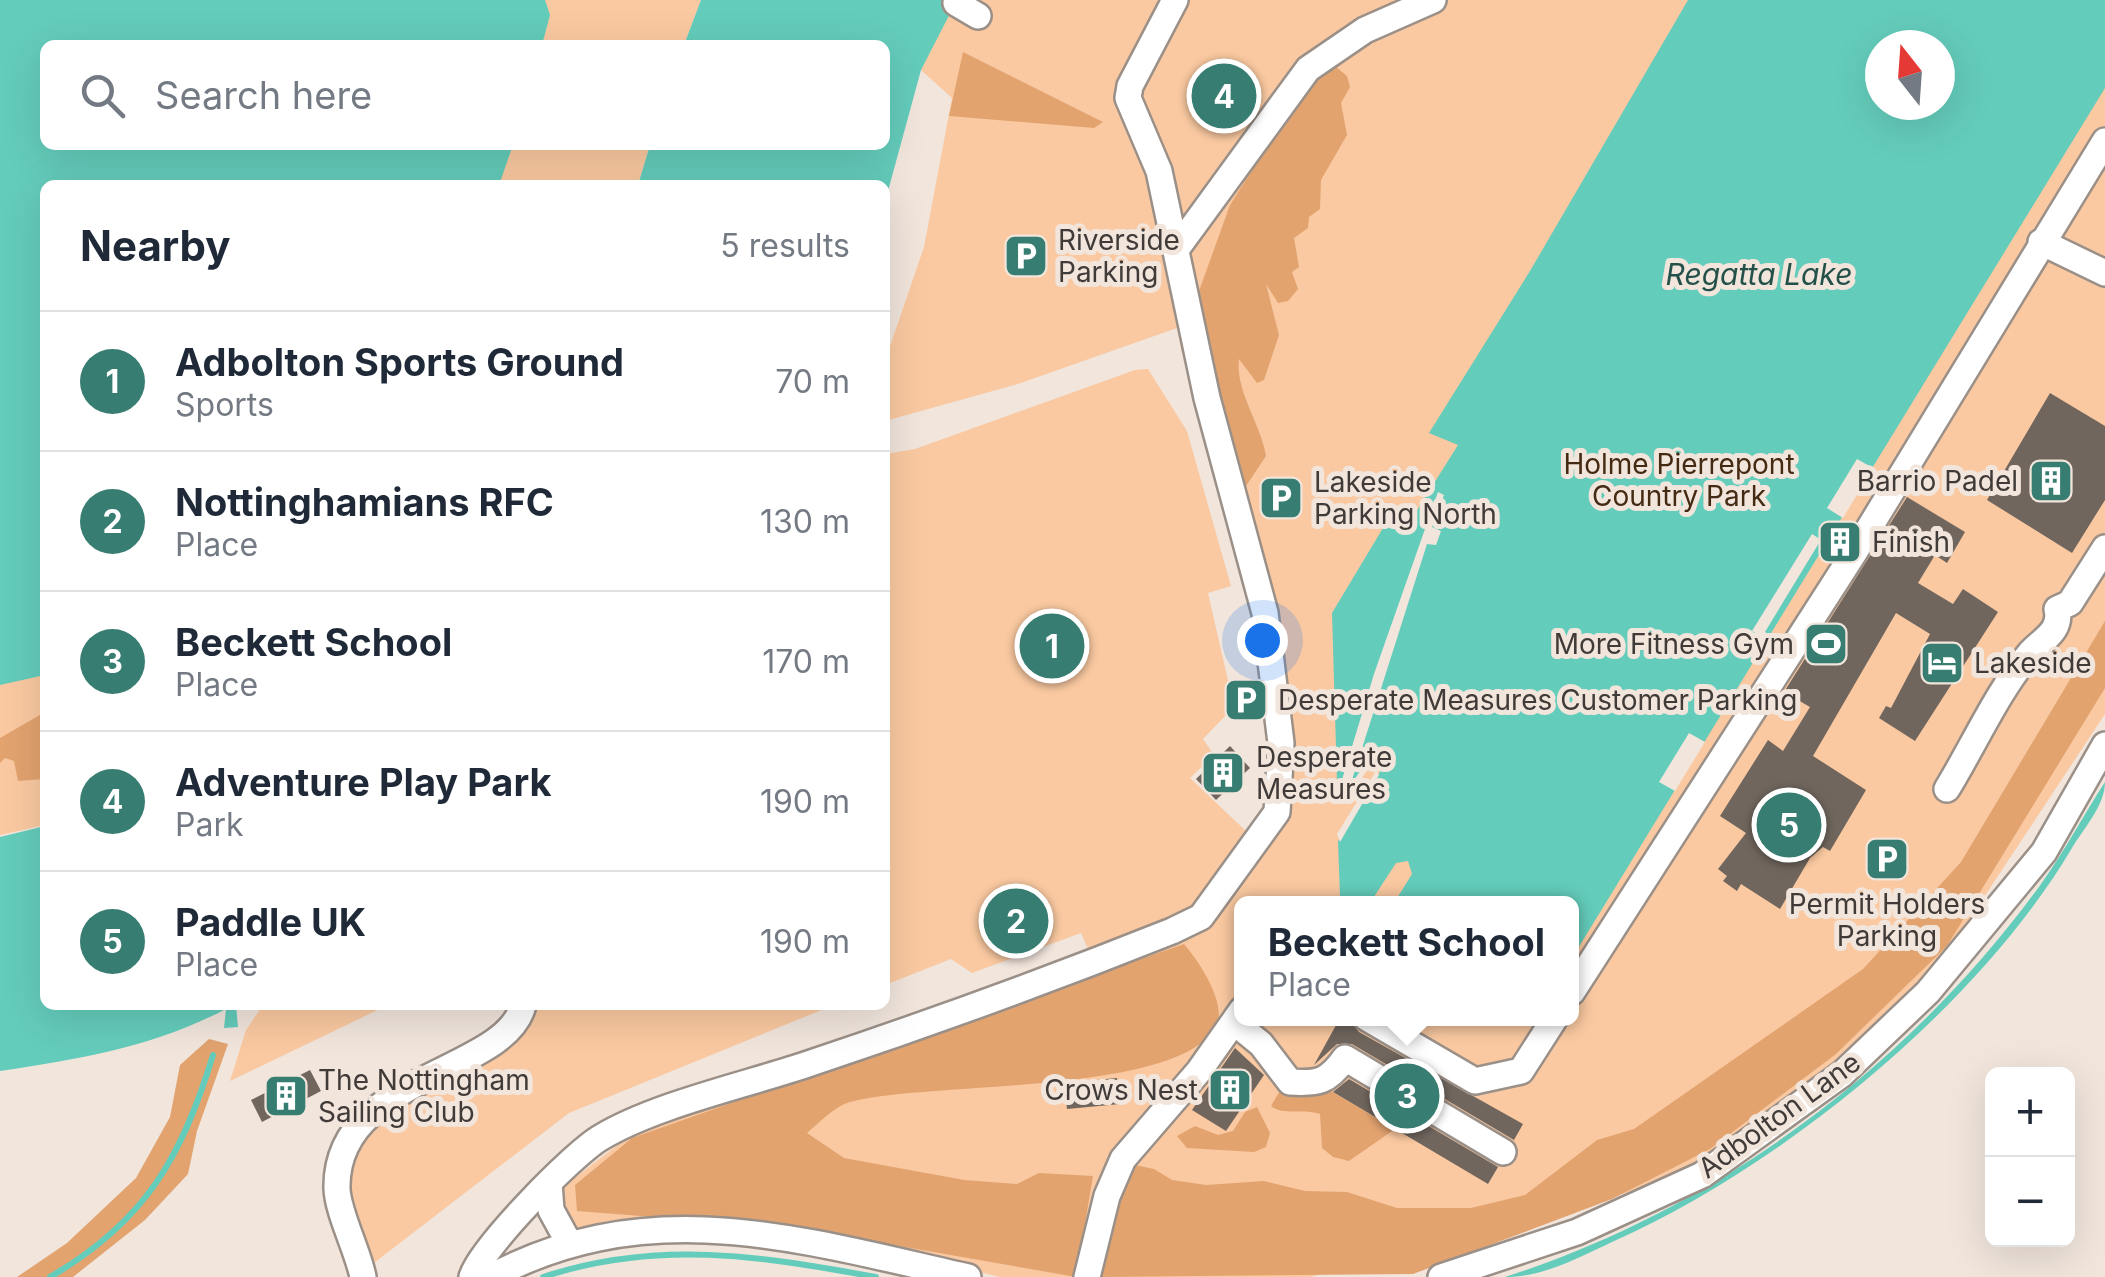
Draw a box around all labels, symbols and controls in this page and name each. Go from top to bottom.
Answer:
north arrow [1865,30,1955,120]
search box [40,40,890,150]
pin: 4 [1192,58,1256,134]
icon: search [75,68,130,123]
text: Search here [155,72,372,118]
text: Nearby [80,220,231,271]
place label: Riverside Parking [1058,223,1180,289]
text: 5 results [720,226,850,265]
parking icon: Riverside Parking [1003,233,1049,279]
water label: Regatta Lake [1666,256,1852,292]
text: Adbolton Sports Ground [175,339,624,385]
text: 1 [106,362,119,401]
text: 70 m [775,362,850,401]
text: Sports [175,385,274,424]
park label: Holme Pierrepont Country Park [1563,447,1795,513]
building icon: Barrio Padel [2028,458,2074,504]
place label: Barrio Padel [1857,464,2018,498]
place label: Lakeside Parking North [1314,465,1497,531]
parking icon: Lakeside Parking North [1258,475,1304,521]
text: Nottinghamians RFC [175,479,554,525]
text: 2 [102,502,123,541]
text: 130 m [760,502,850,541]
building icon: Finish [1817,519,1863,565]
text: Place [175,525,258,564]
place label: Finish [1872,525,1950,559]
pin: 1 [1020,608,1084,684]
your location [1237,615,1288,666]
text: Beckett School [175,619,452,665]
sports icon: More Fitness Gym [1803,621,1849,667]
place label: More Fitness Gym [1554,627,1794,661]
hotel icon: Lakeside [1919,640,1965,686]
text: 3 [102,642,123,681]
text: 170 m [762,642,850,681]
place label: Lakeside [1974,646,2092,680]
text: Place [175,665,258,704]
parking icon: Desperate Measures Customer Parking [1223,677,1269,723]
place label: Desperate Measures Customer Parking [1278,683,1797,717]
place label: Desperate Measures [1256,740,1392,806]
building icon: Desperate Measures [1200,750,1246,796]
text: Adventure Play Park [175,759,552,805]
text: 4 [102,782,123,821]
text: 190 m [760,782,850,821]
pin: 5 [1756,788,1822,862]
text: Park [175,805,244,844]
parking icon: Permit Holders Parking [1864,836,1910,882]
pin: 2 [984,884,1048,958]
place label: Permit Holders Parking [1789,887,1985,953]
popup [1234,896,1579,1026]
text: Paddle UK [175,899,366,945]
text: Beckett School [1268,919,1545,965]
text: 5 [102,922,123,961]
text: 190 m [760,922,850,961]
text: Place [175,945,258,984]
text: Place [1268,965,1351,1004]
street label: Adbolton Lane [1691,1045,1867,1185]
pin: 3 [1374,1058,1440,1134]
place label: The Nottingham Sailing Club [318,1063,530,1129]
building icon: Crows Nest [1207,1067,1253,1113]
map controls [1985,1067,2075,1247]
button: + [1985,1067,2075,1157]
building icon: The Nottingham Sailing Club [263,1073,309,1119]
place label: Crows Nest [1044,1073,1198,1107]
button: − [1985,1157,2075,1247]

